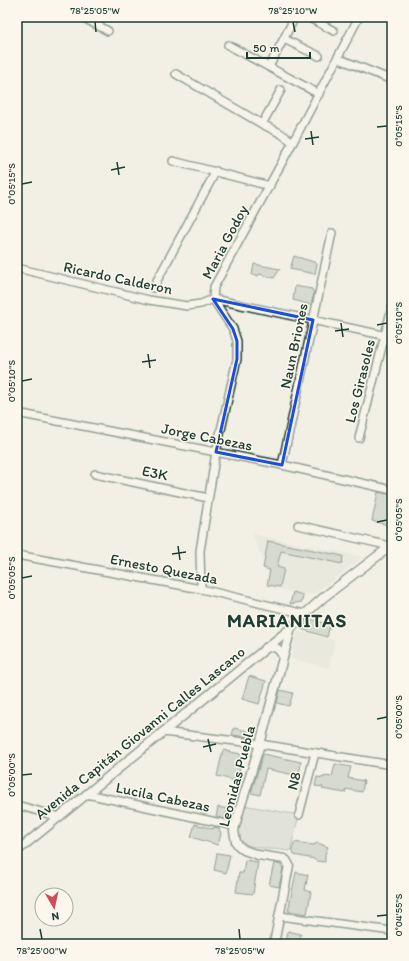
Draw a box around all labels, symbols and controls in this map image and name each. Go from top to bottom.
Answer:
text: 78°25'05"W [70,4,120,17]
text: 78°25'10"W [269,4,318,17]
scale bar [247,34,310,60]
text: 50 m [253,41,279,55]
text: 0°05'15"S [392,105,405,147]
text: 0°05'15"S [5,163,18,205]
street label: Maria Godoy [198,202,252,282]
street label: Ricardo Calderon [62,258,175,298]
street label: Naun Briones [276,301,312,390]
text: 0°05'10"S [392,301,405,344]
street label: Los Girasoles [341,337,379,425]
text: 0°05'10"S [5,359,18,402]
street label: Jorge Cabezas [160,419,254,455]
street label: E3K [140,461,170,485]
text: 0°05'05"S [392,498,405,542]
street label: Ernesto Quezada [109,550,220,588]
text: 0°05'05"S [5,556,18,600]
district label: MARIANITAS [227,609,347,632]
street label: Avenida Capitán Giovanni Calles Lascano [31,643,249,823]
text: 0°05'00"S [392,695,405,739]
street label: Leonidas Puebla [215,723,259,829]
text: 0°05'00"S [5,753,18,797]
street label: N8 [283,770,305,792]
street label: Lucila Cabezas [114,778,212,816]
north arrow [34,887,74,927]
text: 0°04'55"S [392,893,405,936]
text: N [51,909,60,923]
text: 78°25'00"W [17,944,68,957]
text: 78°25'05"W [215,944,265,957]

